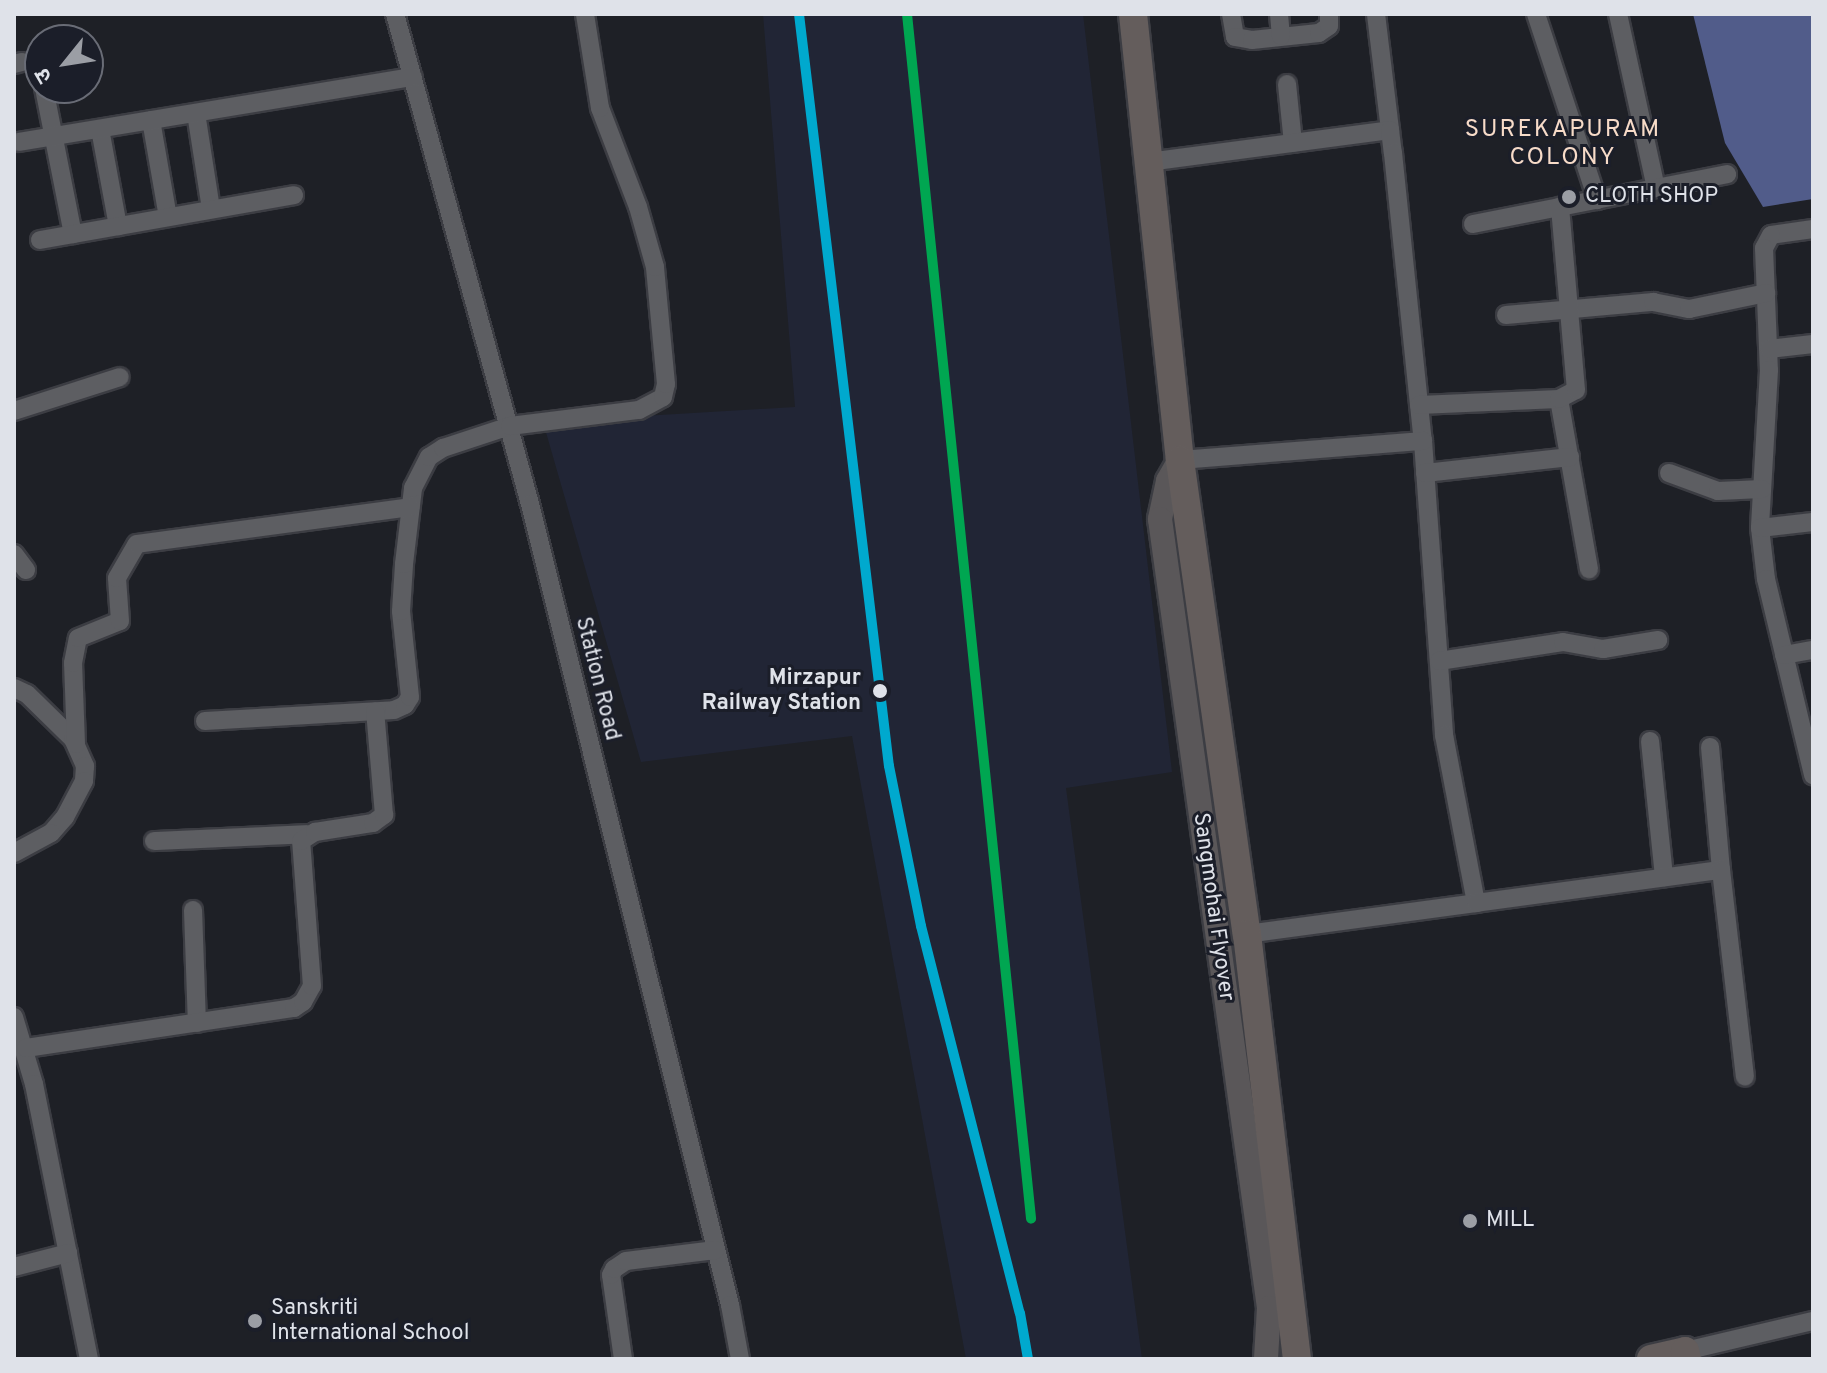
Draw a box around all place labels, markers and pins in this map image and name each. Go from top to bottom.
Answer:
place label: CLOTH SHOP [1585,184,1718,210]
marker: CLOTH SHOP [1560,188,1578,206]
place label: Mirzapur Railway Station [702,665,861,716]
marker: Mirzapur Railway Station [868,679,892,703]
place label: MILL [1486,1208,1534,1234]
marker: MILL [1461,1212,1479,1230]
place label: Sanskriti International School [271,1295,469,1346]
marker: Sanskriti International School [246,1312,264,1330]

